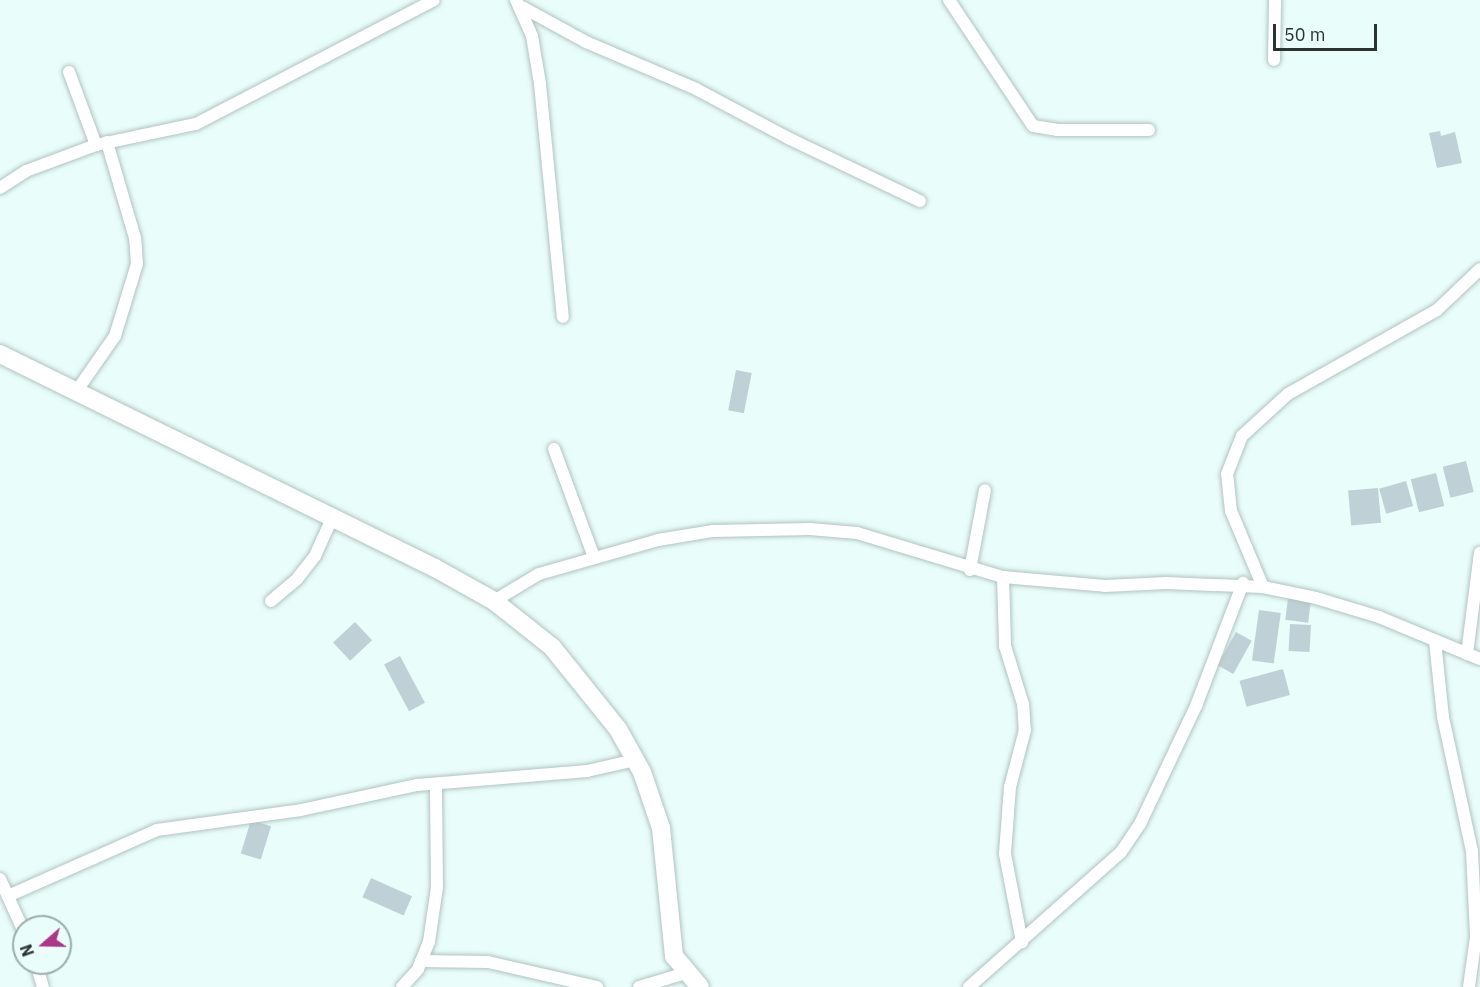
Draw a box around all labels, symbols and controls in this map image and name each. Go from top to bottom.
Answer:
scale bar [1276,12,1380,50]
text: 50 m [1284,23,1326,46]
north arrow [12,915,72,975]
text: N [16,942,38,959]

